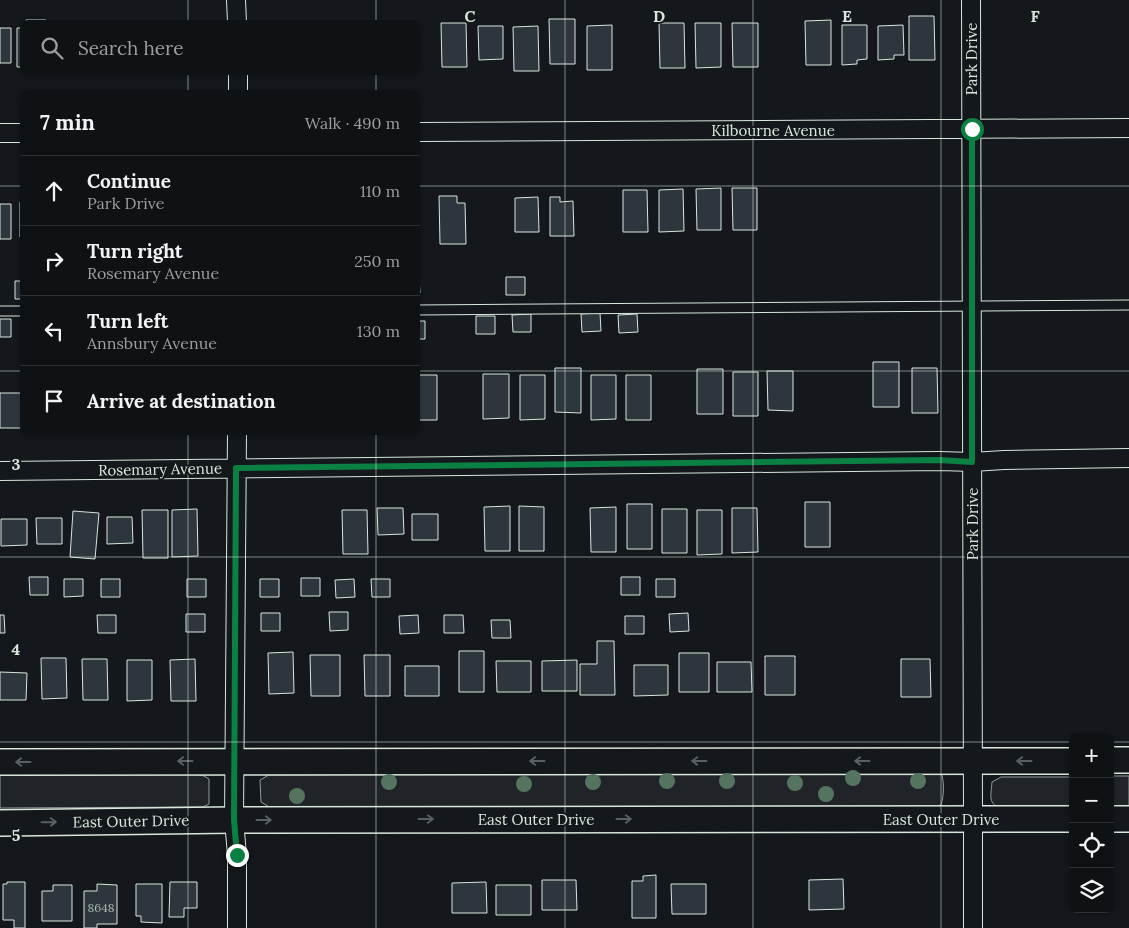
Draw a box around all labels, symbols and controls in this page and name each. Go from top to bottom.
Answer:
text: C [464,6,476,26]
text: D [653,6,665,26]
text: E [842,6,852,26]
text: F [1030,6,1040,26]
search box [20,20,420,75]
street label: Park Drive [962,23,981,95]
icon: search [38,34,66,62]
text: Search here [78,36,184,60]
text: 7 min [40,109,95,136]
text: Walk · 490 m [305,113,400,133]
route start [961,118,984,141]
street label: Kilbourne Avenue [711,121,835,140]
text: Continue [87,169,171,193]
icon: ahead [40,177,68,205]
text: 110 m [360,181,400,201]
text: Park Drive [87,193,165,213]
text: Turn right [87,239,183,263]
icon: right [40,247,68,275]
text: 250 m [354,251,400,271]
text: Rosemary Avenue [87,263,219,283]
text: Turn left [87,309,168,333]
icon: left [40,317,68,345]
text: 130 m [357,321,400,341]
text: Annsbury Avenue [87,333,217,353]
icon: arrive [40,387,68,415]
text: Arrive at destination [87,389,276,413]
text: 3 [12,454,21,474]
street label: Rosemary Avenue [98,458,222,480]
street label: Park Drive [963,488,982,560]
text: 4 [12,639,21,659]
map controls [1069,733,1114,913]
button: + [1069,733,1114,778]
one-way arrow [177,756,194,766]
one-way arrow [529,756,545,766]
one-way arrow [691,756,708,766]
one-way arrow [854,756,870,766]
one-way arrow [1016,756,1032,766]
one-way arrow [15,757,31,767]
button: − [1069,778,1114,823]
street label: East Outer Drive [73,810,189,832]
street label: East Outer Drive [478,810,594,829]
street label: East Outer Drive [883,810,999,829]
one-way arrow [418,814,434,824]
one-way arrow [615,814,631,824]
one-way arrow [255,815,271,825]
one-way arrow [40,817,56,827]
button: locate [1069,823,1114,868]
text: 5 [12,825,21,845]
route end [226,844,249,867]
button: layers [1069,868,1114,913]
house number: 8648 [88,900,115,915]

